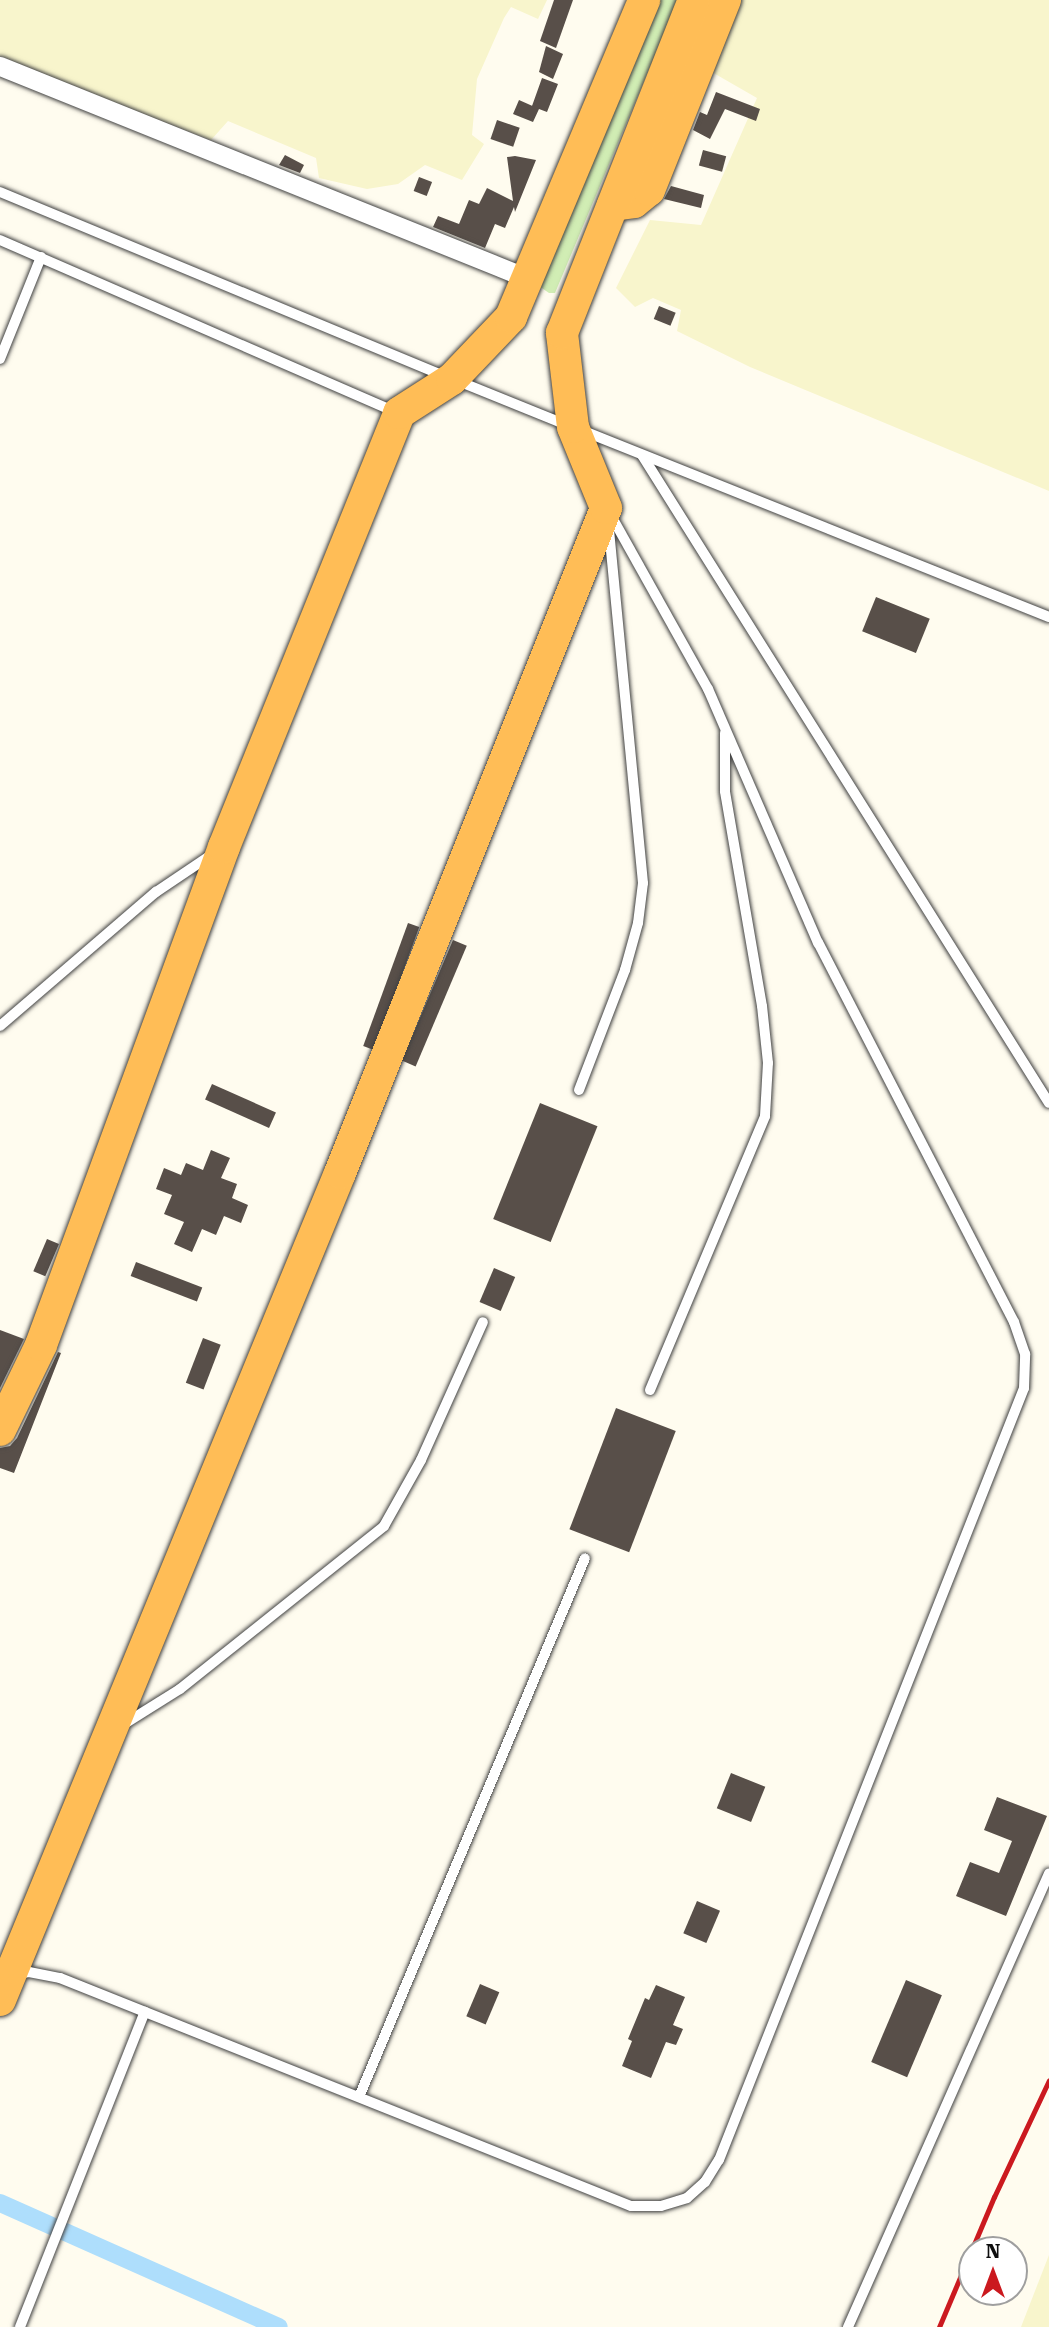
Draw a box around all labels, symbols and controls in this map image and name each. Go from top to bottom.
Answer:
north arrow [958,2236,1028,2306]
text: N [986,2240,1000,2263]

